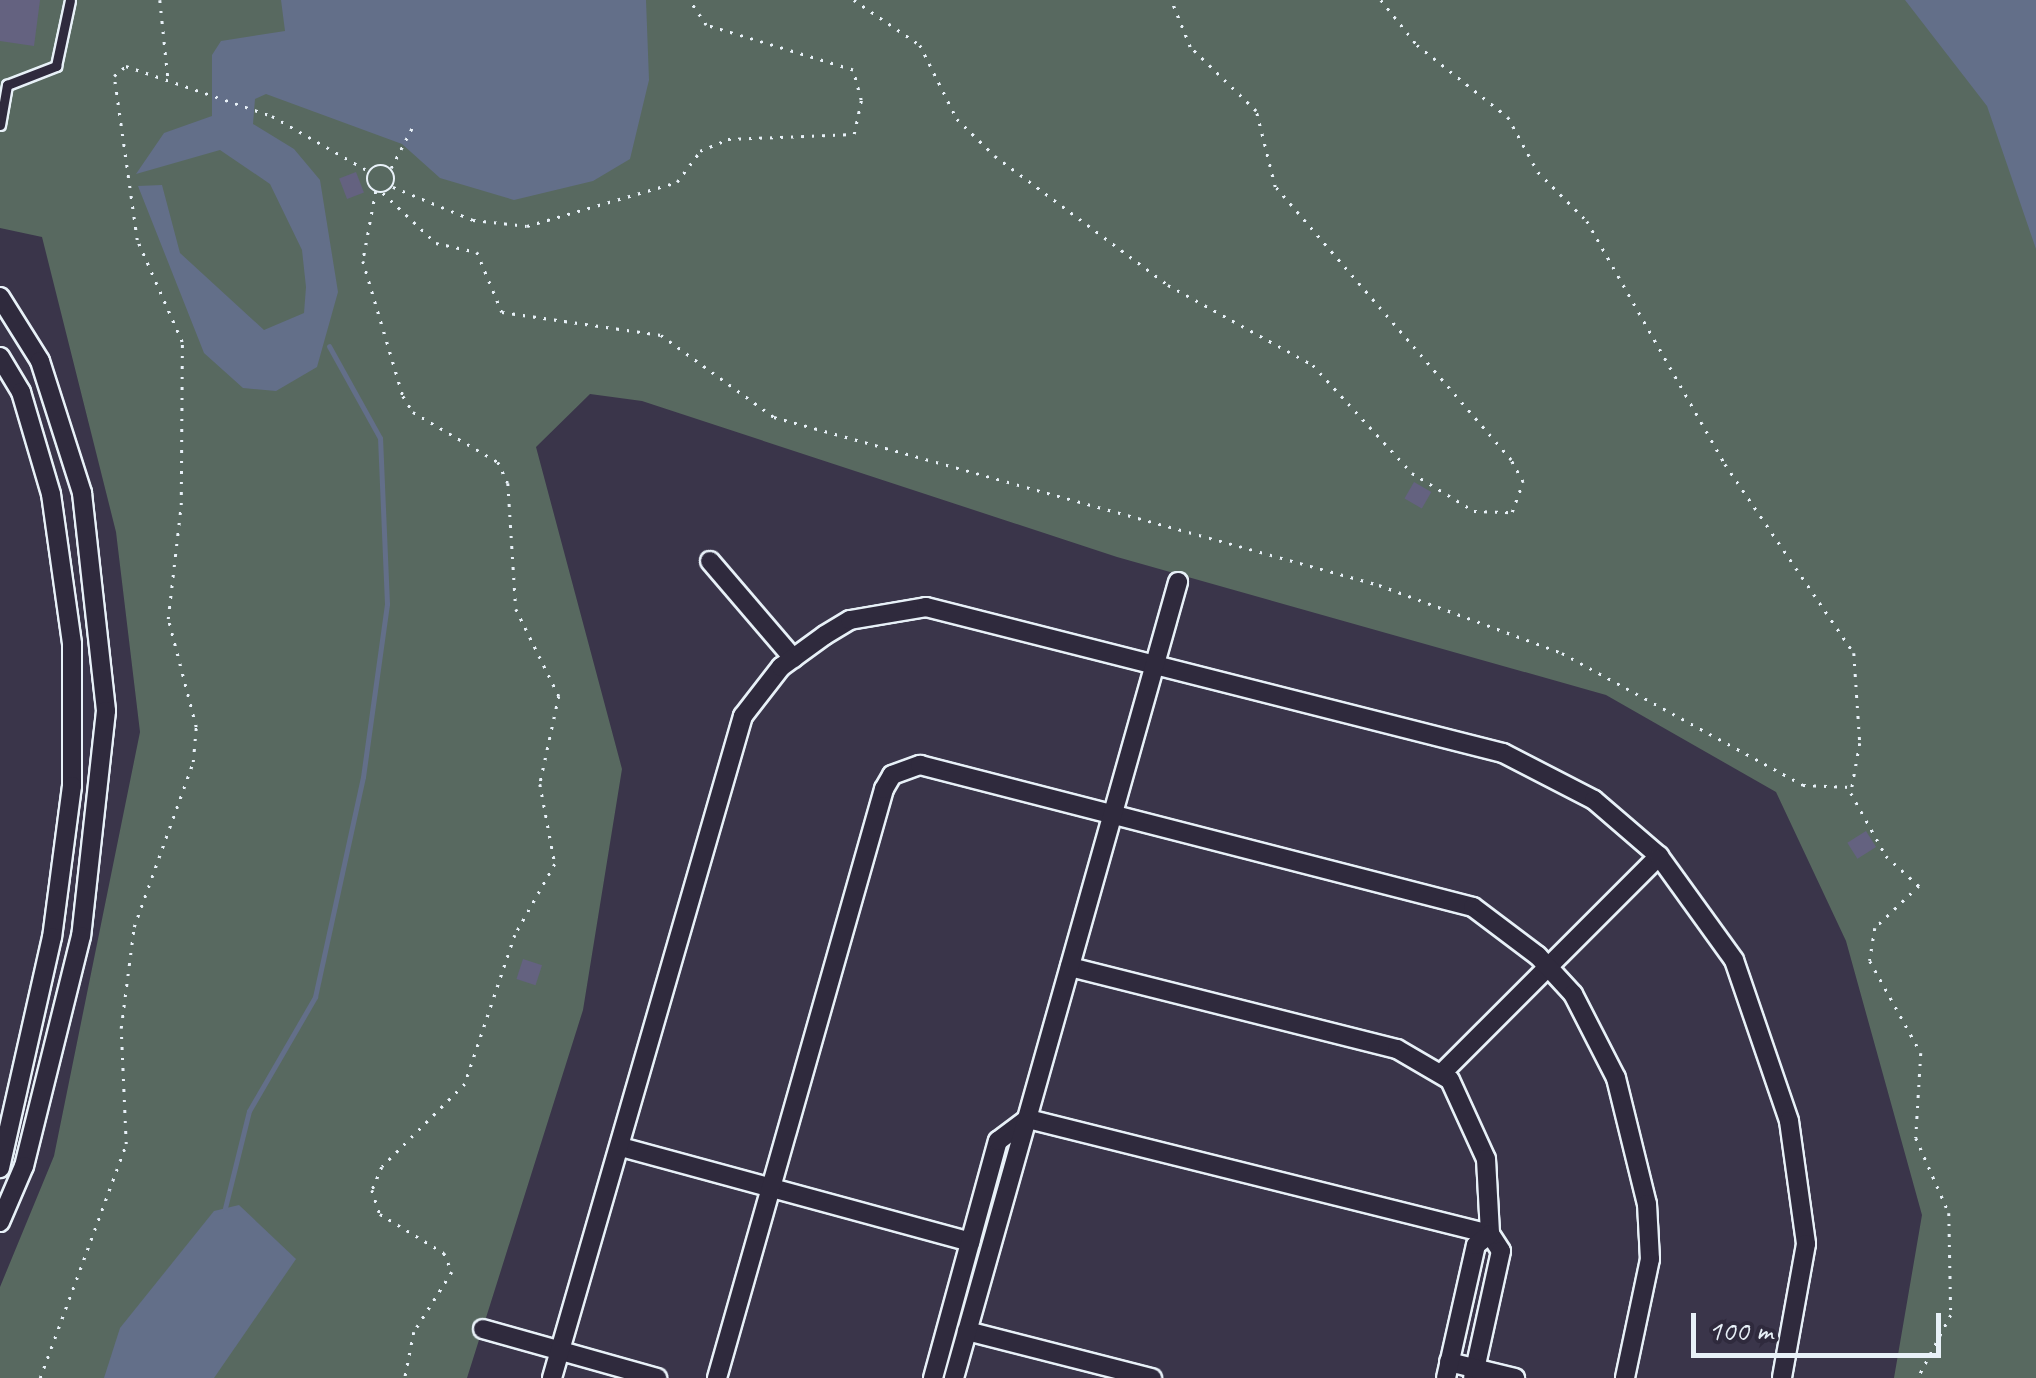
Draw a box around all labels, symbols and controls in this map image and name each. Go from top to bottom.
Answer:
scale bar [1696,1293,1946,1355]
text: 100 m [1708,1311,1773,1349]

